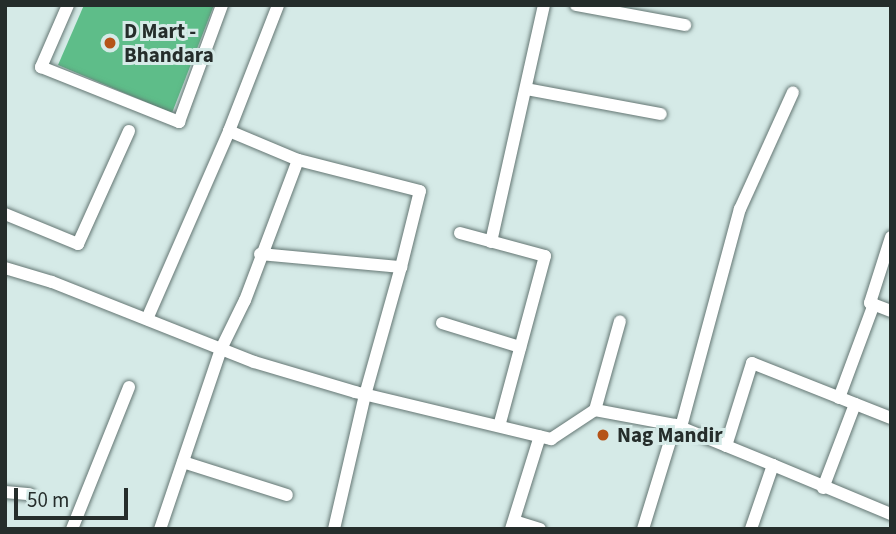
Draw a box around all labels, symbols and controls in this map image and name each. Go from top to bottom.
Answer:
place label: D Mart - Bhandara [124,18,214,68]
marker: D Mart - Bhandara [102,35,118,51]
place label: Nag Mandir [617,422,723,448]
marker: Nag Mandir [595,427,611,443]
scale bar [18,475,131,518]
text: 50 m [27,485,69,515]

